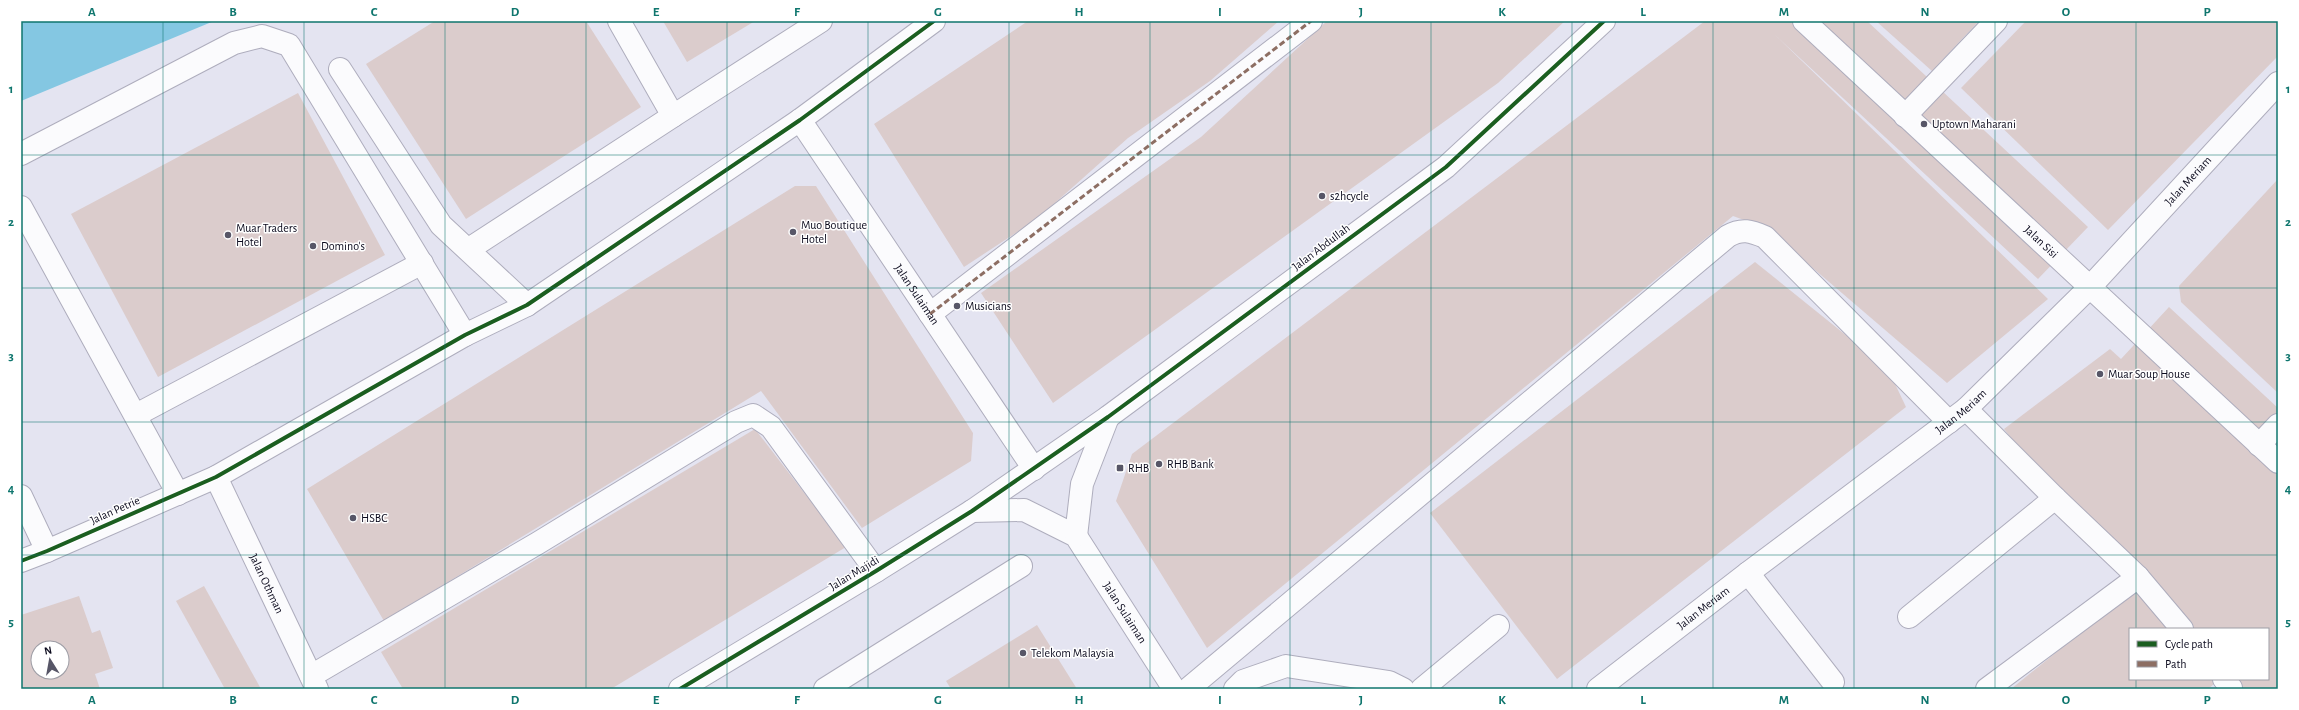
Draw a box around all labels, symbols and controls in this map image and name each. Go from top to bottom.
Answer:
text: A [88,6,96,19]
text: B [229,6,237,19]
text: C [371,6,378,19]
text: D [511,6,520,19]
text: E [653,6,660,19]
text: F [794,6,801,19]
text: G [934,6,942,19]
text: H [1074,6,1084,19]
text: I [1218,6,1222,19]
text: J [1359,6,1363,19]
text: K [1498,6,1506,19]
text: L [1640,6,1646,19]
text: M [1779,6,1789,19]
text: N [1920,6,1930,19]
text: O [2062,6,2071,19]
text: P [2203,6,2211,19]
text: 1 [9,83,13,96]
text: 1 [2286,83,2290,96]
place label: Uptown Maharani [1932,118,2016,130]
marker: Uptown Maharani [1919,119,1929,129]
street label: Jalan Meriam [2163,154,2214,208]
place label: s2hcycle [1330,190,1369,203]
marker: s2hcycle [1317,191,1327,201]
text: 2 [8,216,14,229]
text: 2 [2285,216,2291,229]
place label: Muo Boutique Hotel [801,219,867,245]
place label: Muar Traders Hotel [236,222,297,248]
street label: Jalan Abdullah [1290,222,1352,272]
street label: Jalan Sisi [2022,223,2061,260]
marker: Muo Boutique Hotel [788,227,798,237]
marker: Muar Traders Hotel [223,230,233,240]
place label: Domino's [321,240,365,252]
marker: Domino's [308,241,318,251]
street label: Jalan Sulaiman [892,262,941,327]
place label: Musicians [965,300,1011,312]
marker: Musicians [952,301,962,311]
text: 3 [8,350,14,363]
text: 3 [2285,350,2291,363]
place label: Muar Soup House [2108,368,2190,380]
marker: Muar Soup House [2095,369,2105,379]
street label: Jalan Meriam [1933,387,1989,436]
place label: RHB Bank [1167,458,1214,470]
marker: RHB Bank [1154,459,1164,469]
place label: RHB [1128,462,1149,474]
marker: RHB [1115,463,1125,473]
text: 4 [8,483,15,496]
text: 4 [2285,483,2292,496]
street label: Jalan Petrie [88,494,142,526]
place label: HSBC [361,512,388,524]
marker: HSBC [348,513,358,523]
street label: Jalan Othman [247,552,286,615]
street label: Jalan Majidi [827,554,881,593]
street label: Jalan Sulaiman [1101,580,1149,645]
street label: Jalan Meriam [1675,584,1732,631]
text: 5 [8,616,14,629]
text: 5 [2285,616,2291,629]
legend [2129,628,2269,680]
text: Cycle path [2165,638,2213,651]
north arrow [30,640,70,680]
text: N [43,645,53,657]
place label: Telekom Malaysia [1031,647,1114,660]
marker: Telekom Malaysia [1018,648,1028,658]
text: Path [2165,658,2187,670]
text: A [88,694,96,707]
text: B [229,694,237,707]
text: C [371,694,378,707]
text: D [511,694,520,707]
text: E [653,694,660,707]
text: F [794,694,801,707]
text: G [934,694,942,707]
text: H [1074,694,1084,707]
text: I [1218,694,1222,707]
text: J [1359,694,1363,707]
text: K [1498,694,1506,707]
text: L [1640,694,1646,707]
text: M [1779,694,1789,707]
text: N [1920,694,1930,707]
text: O [2062,694,2071,707]
text: P [2203,694,2211,707]

